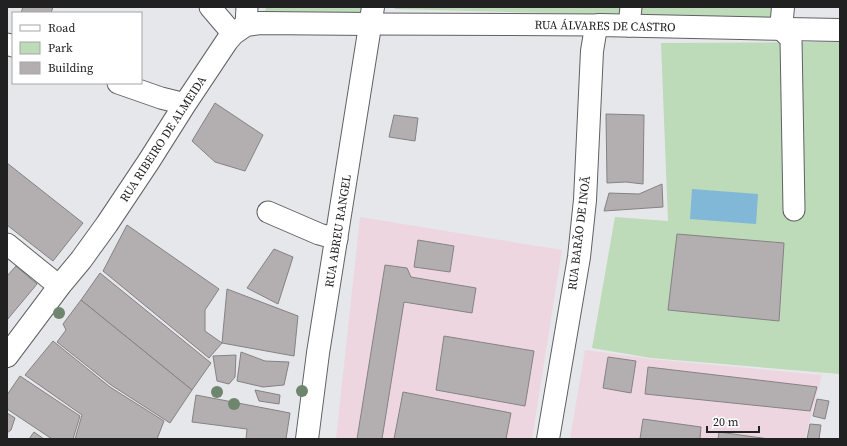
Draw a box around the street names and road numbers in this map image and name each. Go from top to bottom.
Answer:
street label: RUA ÁLVARES DE CASTRO [534,17,676,35]
street label: RUA RIBEIRO DE ALMEIDA [116,73,210,205]
street label: RUA ABREU RANGEL [321,173,355,289]
street label: RUA BARÃO DE INOÃ [564,175,594,291]

